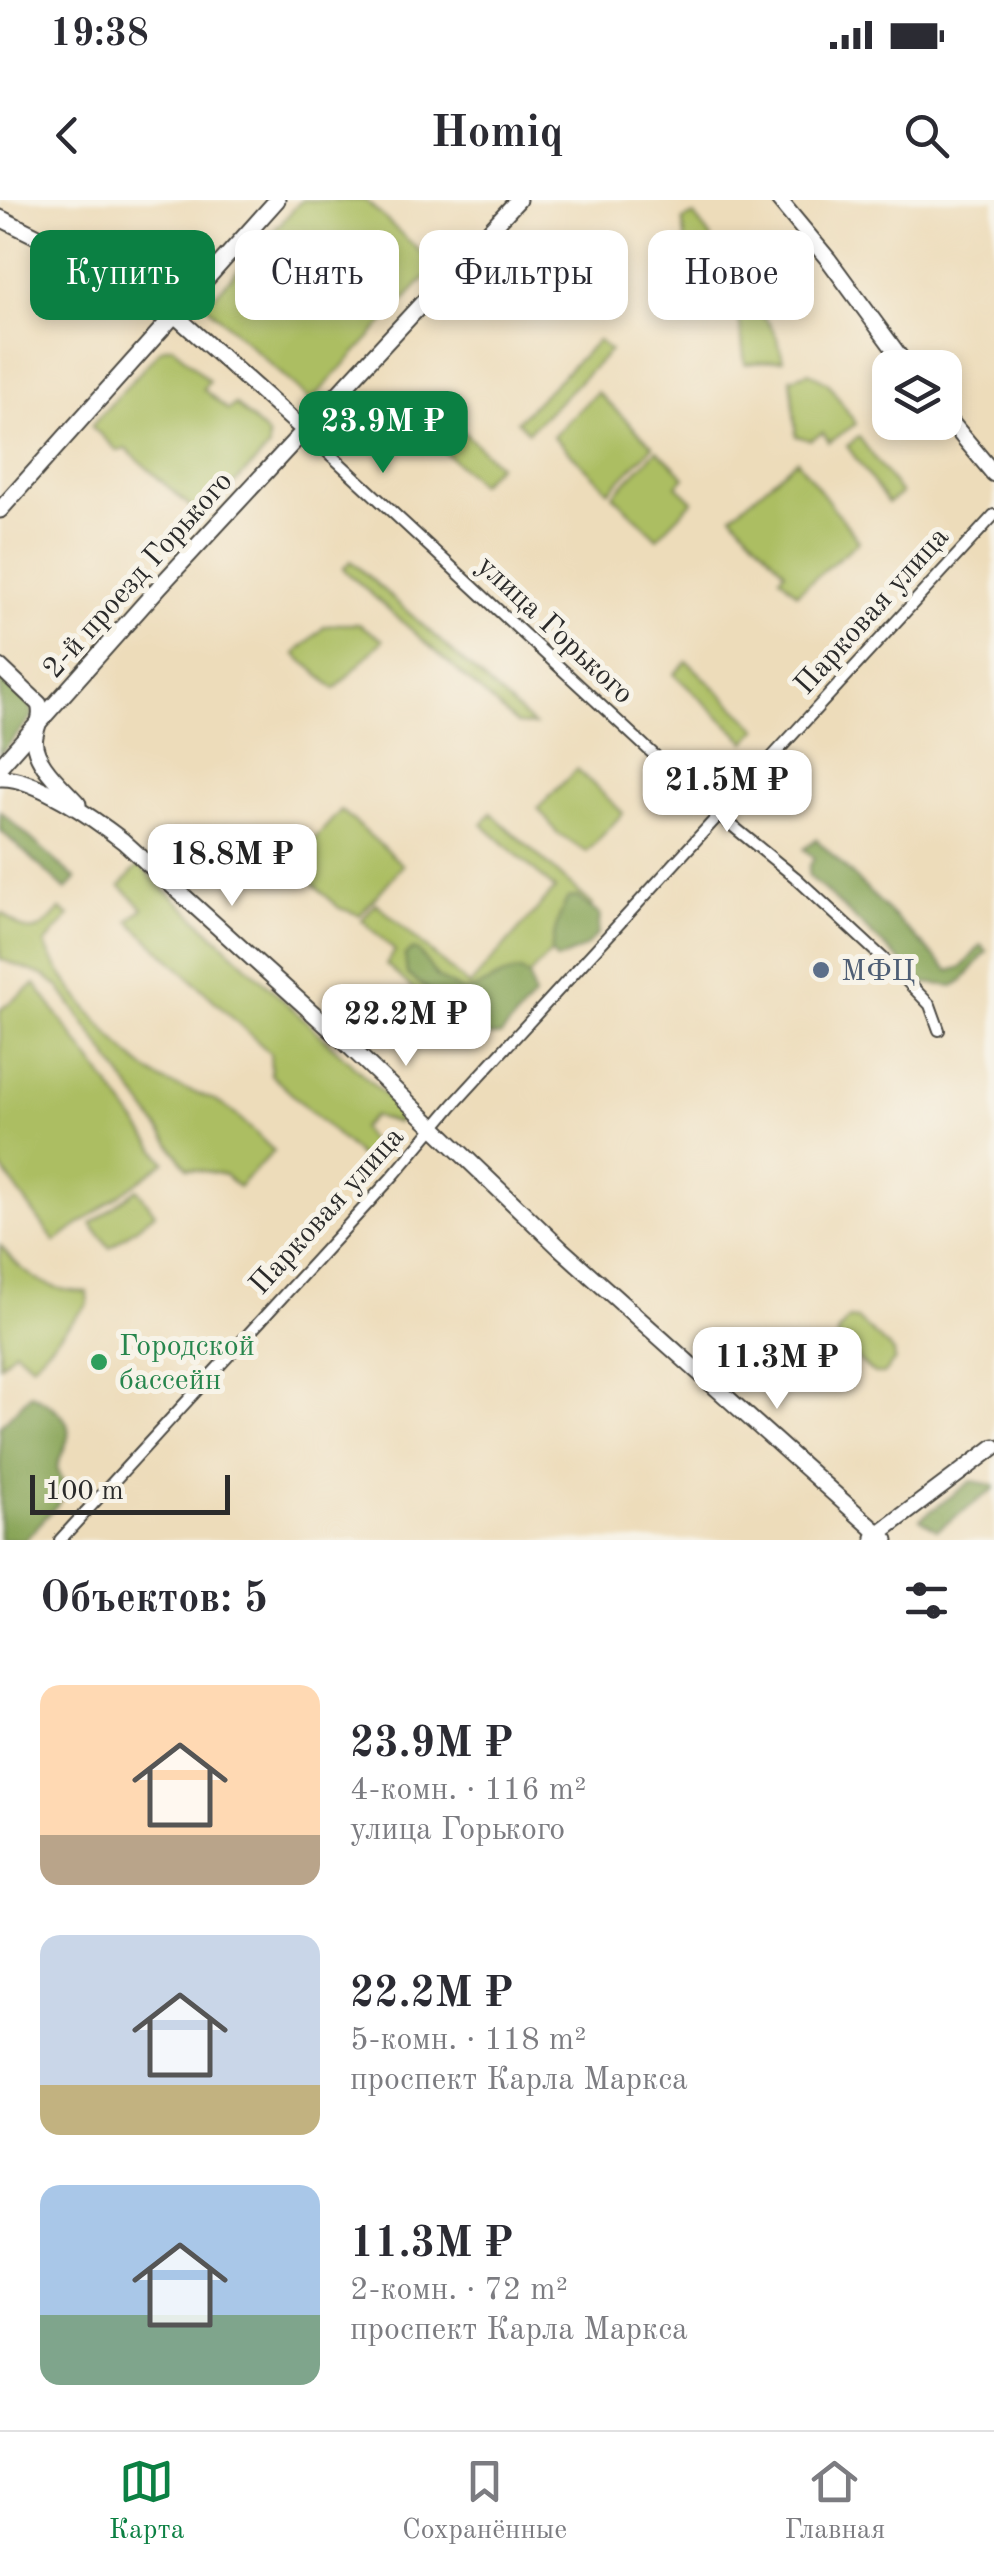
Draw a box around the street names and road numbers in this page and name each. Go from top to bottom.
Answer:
street label: 2-й проезд Горького [38,466,239,684]
street label: Парковая улица [790,522,955,701]
street label: улица Горького [471,551,639,710]
street label: Парковая улица [245,1122,410,1301]

